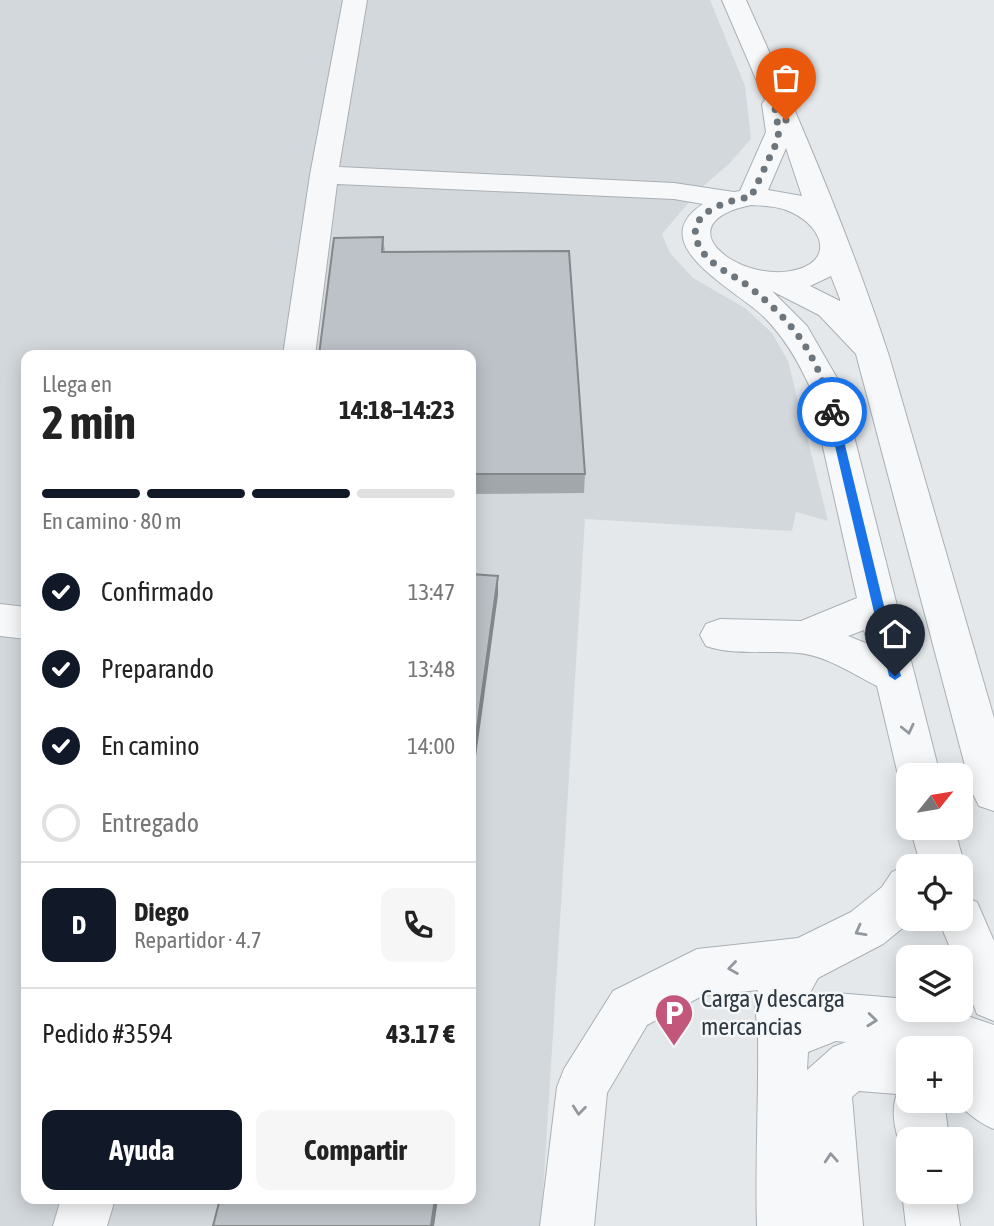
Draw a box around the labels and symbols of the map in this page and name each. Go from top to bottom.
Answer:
pin [756,48,816,120]
courier [797,377,867,447]
pin [865,604,925,676]
one-way arrow [900,723,914,735]
north arrow [896,763,973,840]
one-way arrow [855,923,867,936]
one-way arrow [727,960,739,975]
place label: Carga y descarga mercancias [701,985,845,1040]
parking icon: Carga y descarga mercancias [653,992,695,1047]
one-way arrow [867,1012,878,1027]
one-way arrow [572,1104,587,1115]
one-way arrow [824,1152,839,1163]

